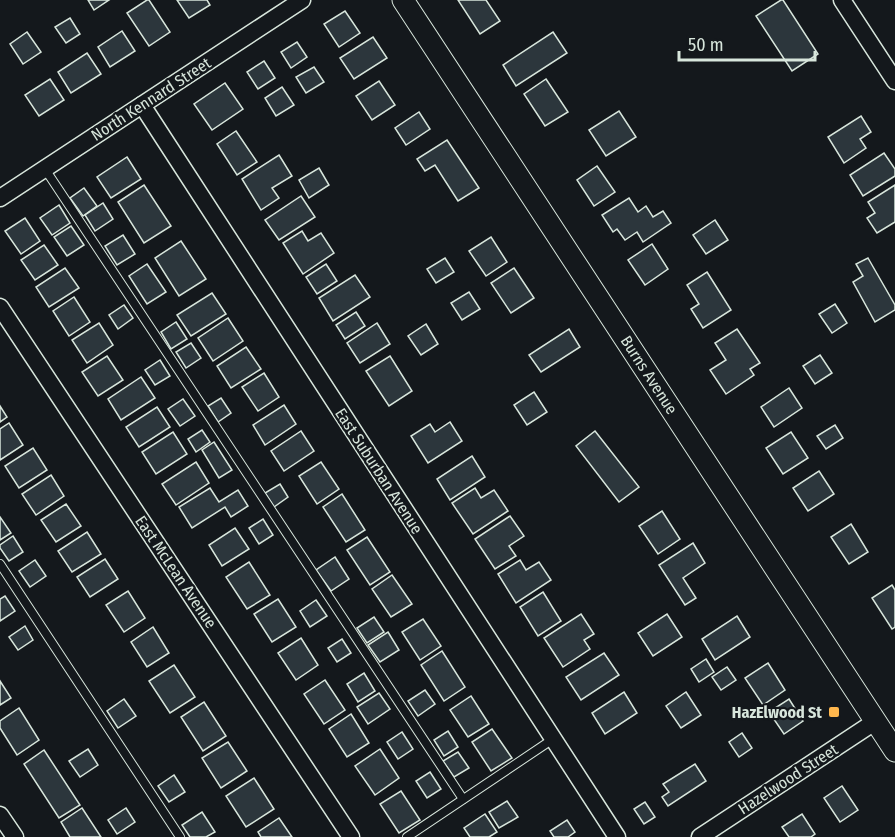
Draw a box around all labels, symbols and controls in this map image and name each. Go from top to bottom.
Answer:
scale bar [679,24,816,62]
text: 50 m [688,34,724,56]
street label: North Kennard Street [88,53,215,145]
street label: Burns Avenue [617,332,681,418]
street label: East Suburban Avenue [331,405,427,538]
street label: East McLean Avenue [131,512,221,632]
place label: HazElwood St [732,703,822,722]
marker: HazElwood St [827,705,841,719]
street label: Hazelwood Street [735,739,842,818]

